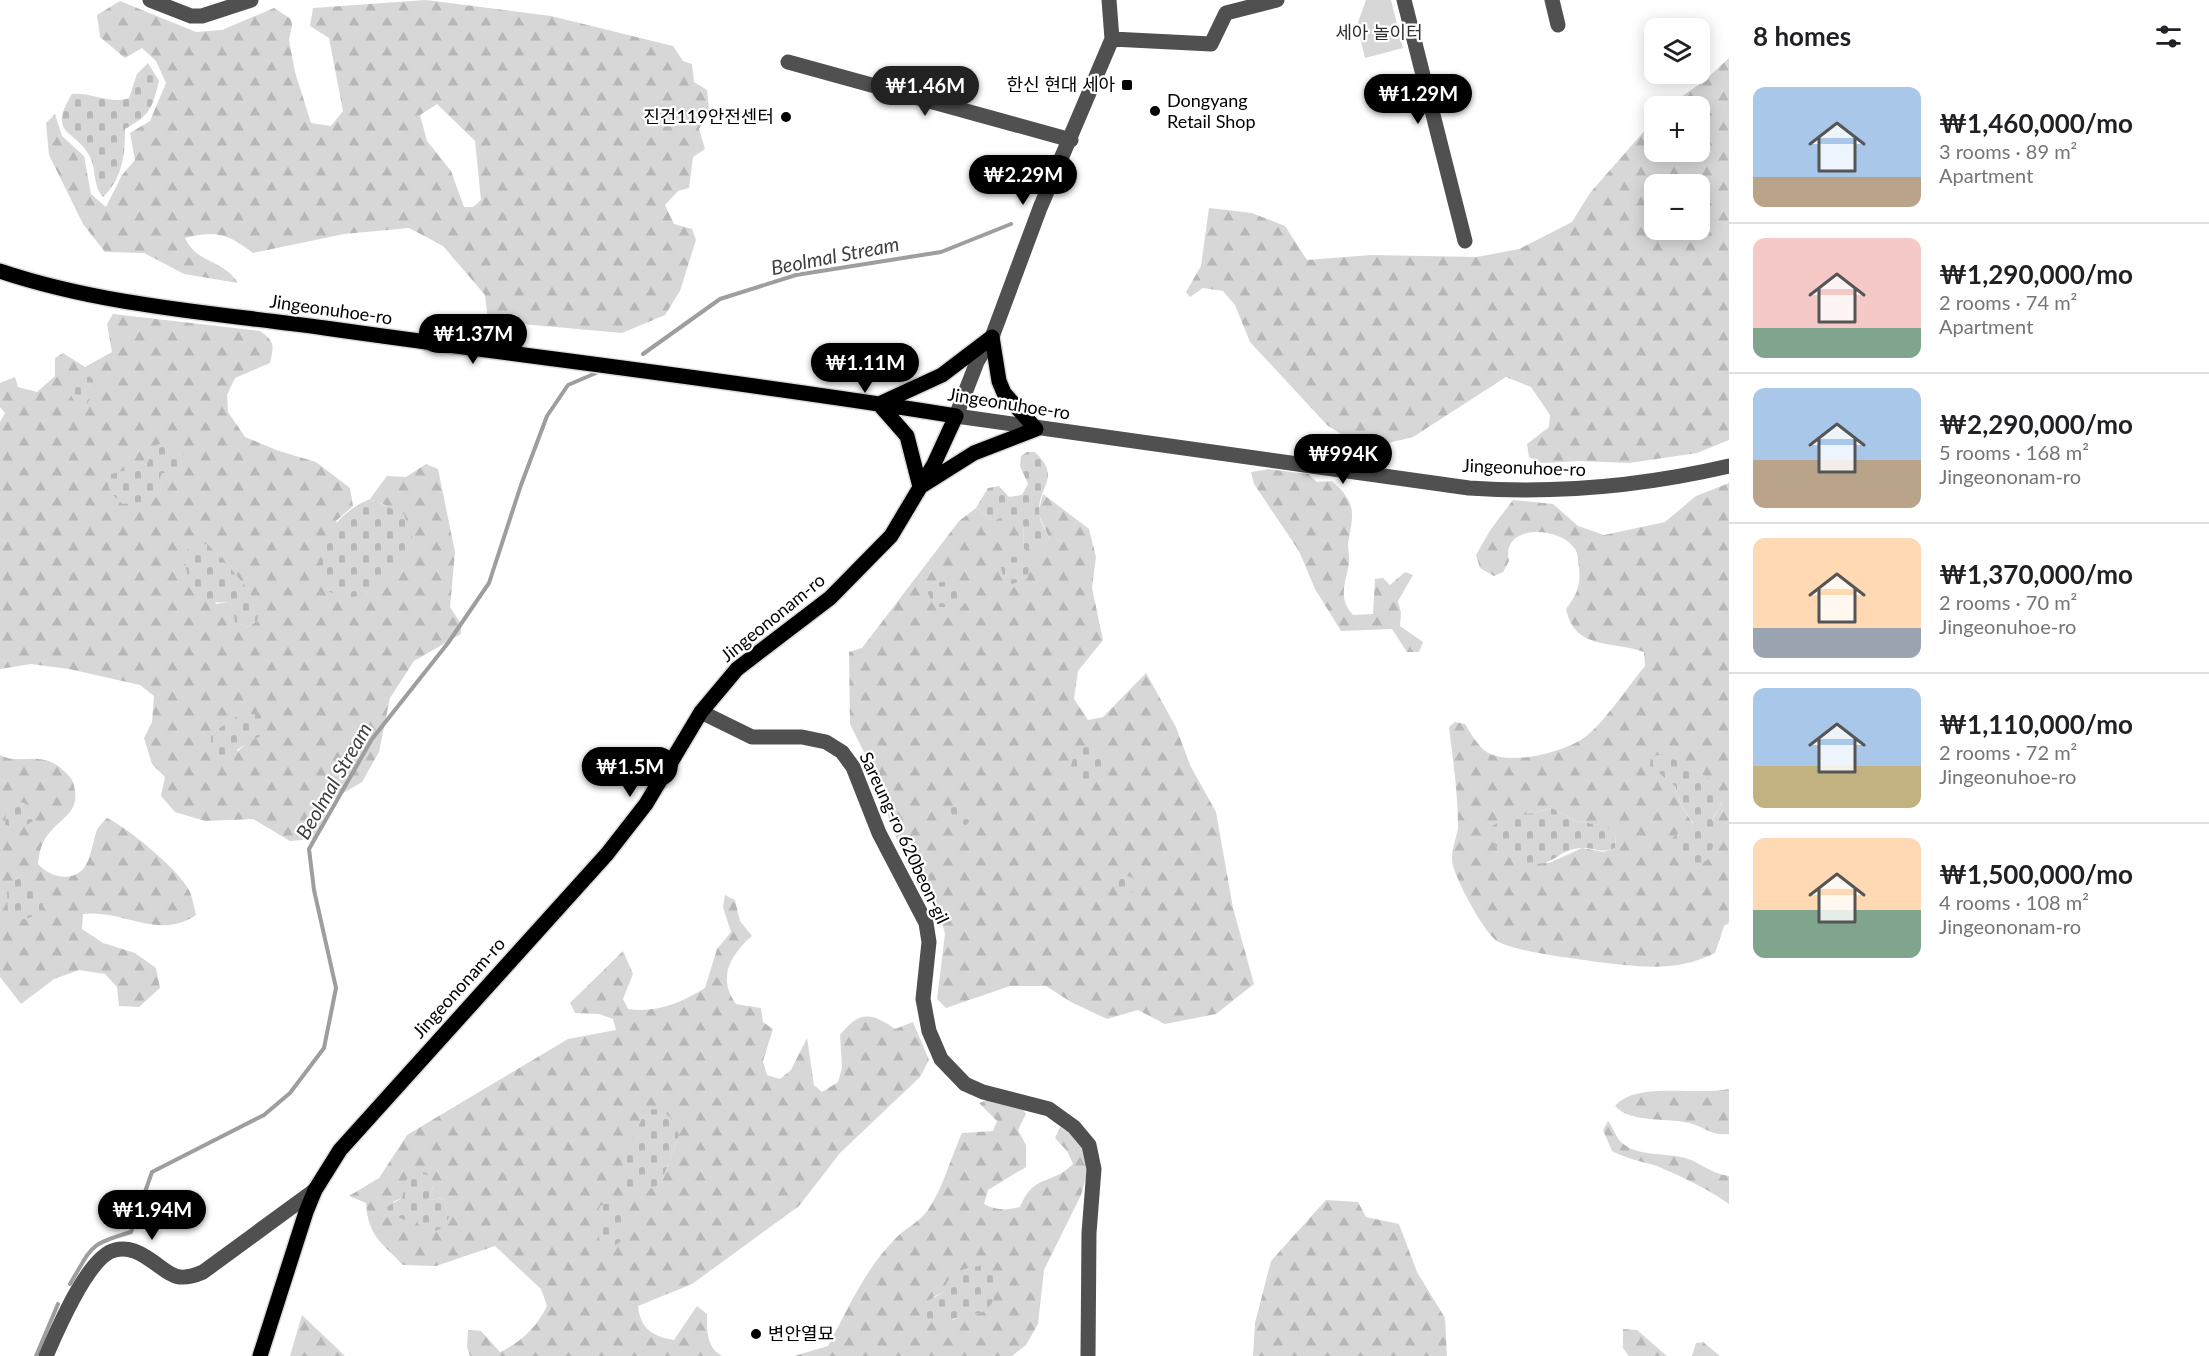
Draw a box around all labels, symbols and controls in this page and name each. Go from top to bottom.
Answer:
map controls [1644,18,1710,240]
button: layers [1644,18,1710,84]
text: 8 homes [1753,20,1851,52]
icon: filters [2152,20,2185,53]
park label: 세아 놀이터 [1335,21,1423,43]
pin: ₩1.46M [876,66,974,117]
text: ₩1.46M [885,73,965,97]
place label: 한신 현대 세아 [1006,73,1115,95]
pin: ₩1.29M [1369,74,1467,125]
marker: 한신 현대 세아 [1120,78,1134,92]
text: ₩1.29M [1378,81,1458,105]
place label: Dongyang Retail Shop [1167,89,1256,132]
button: + [1644,96,1710,162]
marker: Dongyang Retail Shop [1148,104,1162,118]
place label: 진건119안전센터 [643,105,774,127]
text: ₩1,460,000/mo [1939,107,2133,139]
marker: 진건119안전센터 [779,110,793,124]
icon: home [1801,111,1873,183]
text: 3 rooms · 89 m² [1939,139,2077,163]
pin: ₩2.29M [974,155,1072,206]
text: ₩2.29M [983,162,1063,186]
text: Apartment [1939,163,2033,187]
button: − [1644,174,1710,240]
water label: Beolmal Stream [769,231,901,279]
text: ₩1,290,000/mo [1939,258,2133,290]
icon: home [1801,262,1873,334]
street label: Jingeonuhoe-ro [268,290,394,329]
text: 2 rooms · 74 m² [1939,290,2077,314]
pin: ₩1.37M [424,314,522,365]
text: Apartment [1939,314,2033,338]
text: ₩1.37M [433,321,513,345]
pin: ₩1.11M [816,343,914,394]
text: ₩1.11M [825,350,905,374]
street label: Jingeonuhoe-ro [946,382,1072,424]
text: ₩2,290,000/mo [1939,408,2133,440]
icon: home [1801,412,1873,484]
pin: ₩994K [1301,434,1385,485]
text: 5 rooms · 168 m² [1939,440,2089,464]
text: ₩994K [1308,441,1378,465]
street label: Jingeonuhoe-ro [1462,454,1586,480]
text: Jingeononam-ro [1939,464,2081,488]
text: ₩1,370,000/mo [1939,558,2133,590]
icon: home [1801,562,1873,634]
street label: Jingeononam-ro [716,568,829,666]
text: 2 rooms · 70 m² [1939,590,2077,614]
text: Jingeonuhoe-ro [1939,614,2076,638]
text: ₩1,110,000/mo [1939,708,2133,740]
icon: home [1801,712,1873,784]
water label: Beolmal Stream [290,718,376,843]
text: 2 rooms · 72 m² [1939,740,2077,764]
pin: ₩1.5M [588,747,672,798]
street label: Sareung-ro 620beon-gil [855,748,954,927]
text: ₩1.5M [596,754,664,778]
text: Jingeonuhoe-ro [1939,764,2076,788]
text: ₩1,500,000/mo [1939,858,2133,890]
icon: home [1801,862,1873,934]
text: 4 rooms · 108 m² [1939,890,2089,914]
text: Jingeononam-ro [1939,914,2081,938]
street label: Jingeononam-ro [407,932,509,1042]
pin: ₩1.94M [103,1190,201,1241]
text: ₩1.94M [112,1197,192,1221]
place label: 변안열묘 [768,1322,834,1344]
marker: 변안열묘 [749,1327,763,1341]

